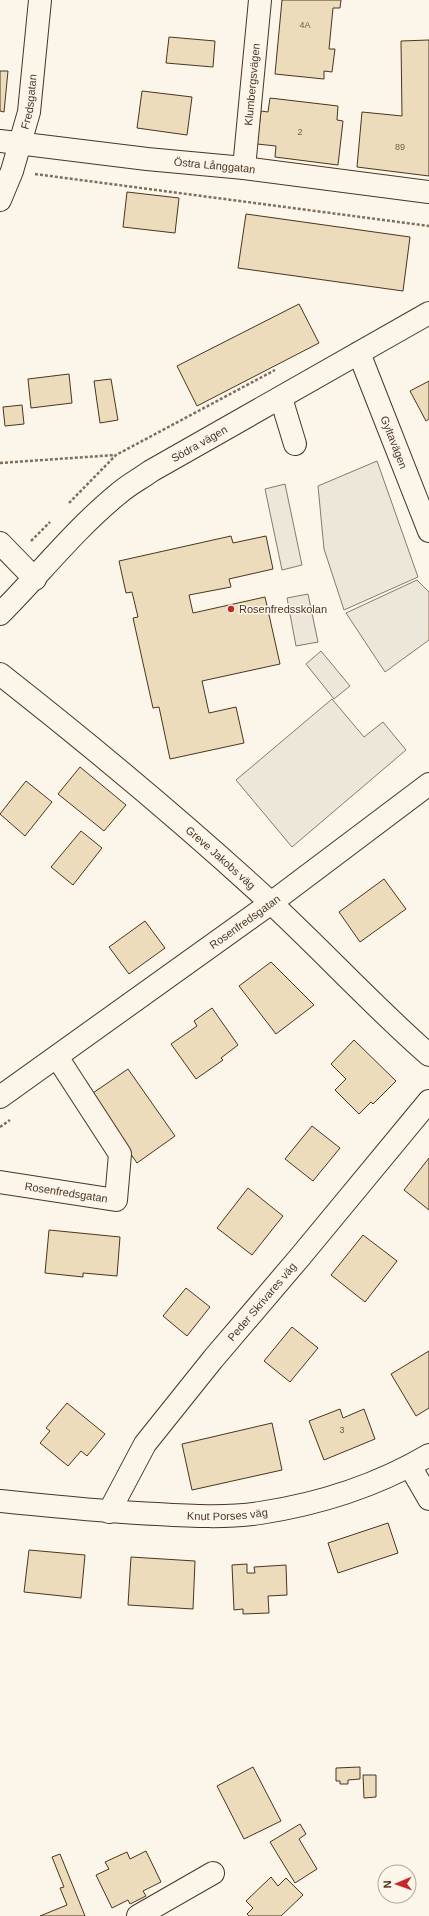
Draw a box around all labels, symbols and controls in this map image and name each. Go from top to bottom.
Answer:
house number: 4A [299,20,311,30]
street label: Klumbergsvägen [242,43,262,126]
street label: Fredsgatan [18,74,39,131]
house number: 2 [297,127,303,137]
house number: 89 [395,142,405,152]
street label: Östra Långgatan [173,156,256,175]
street label: Gyltavägen [378,414,410,470]
street label: Södra vägen [169,423,229,464]
place label: Rosenfredsskolan [239,603,327,615]
marker: Rosenfredsskolan [226,604,236,614]
street label: Greve Jakobs väg [183,824,258,892]
street label: Rosenfredsgatan [207,892,282,951]
street label: Rosenfredsgatan [24,1180,109,1205]
street label: Peder Skrivares väg [225,1260,299,1343]
house number: 3 [339,1425,345,1435]
street label: Knut Porses väg [187,1506,269,1522]
north arrow [377,1864,417,1904]
text: N [381,1880,393,1889]

